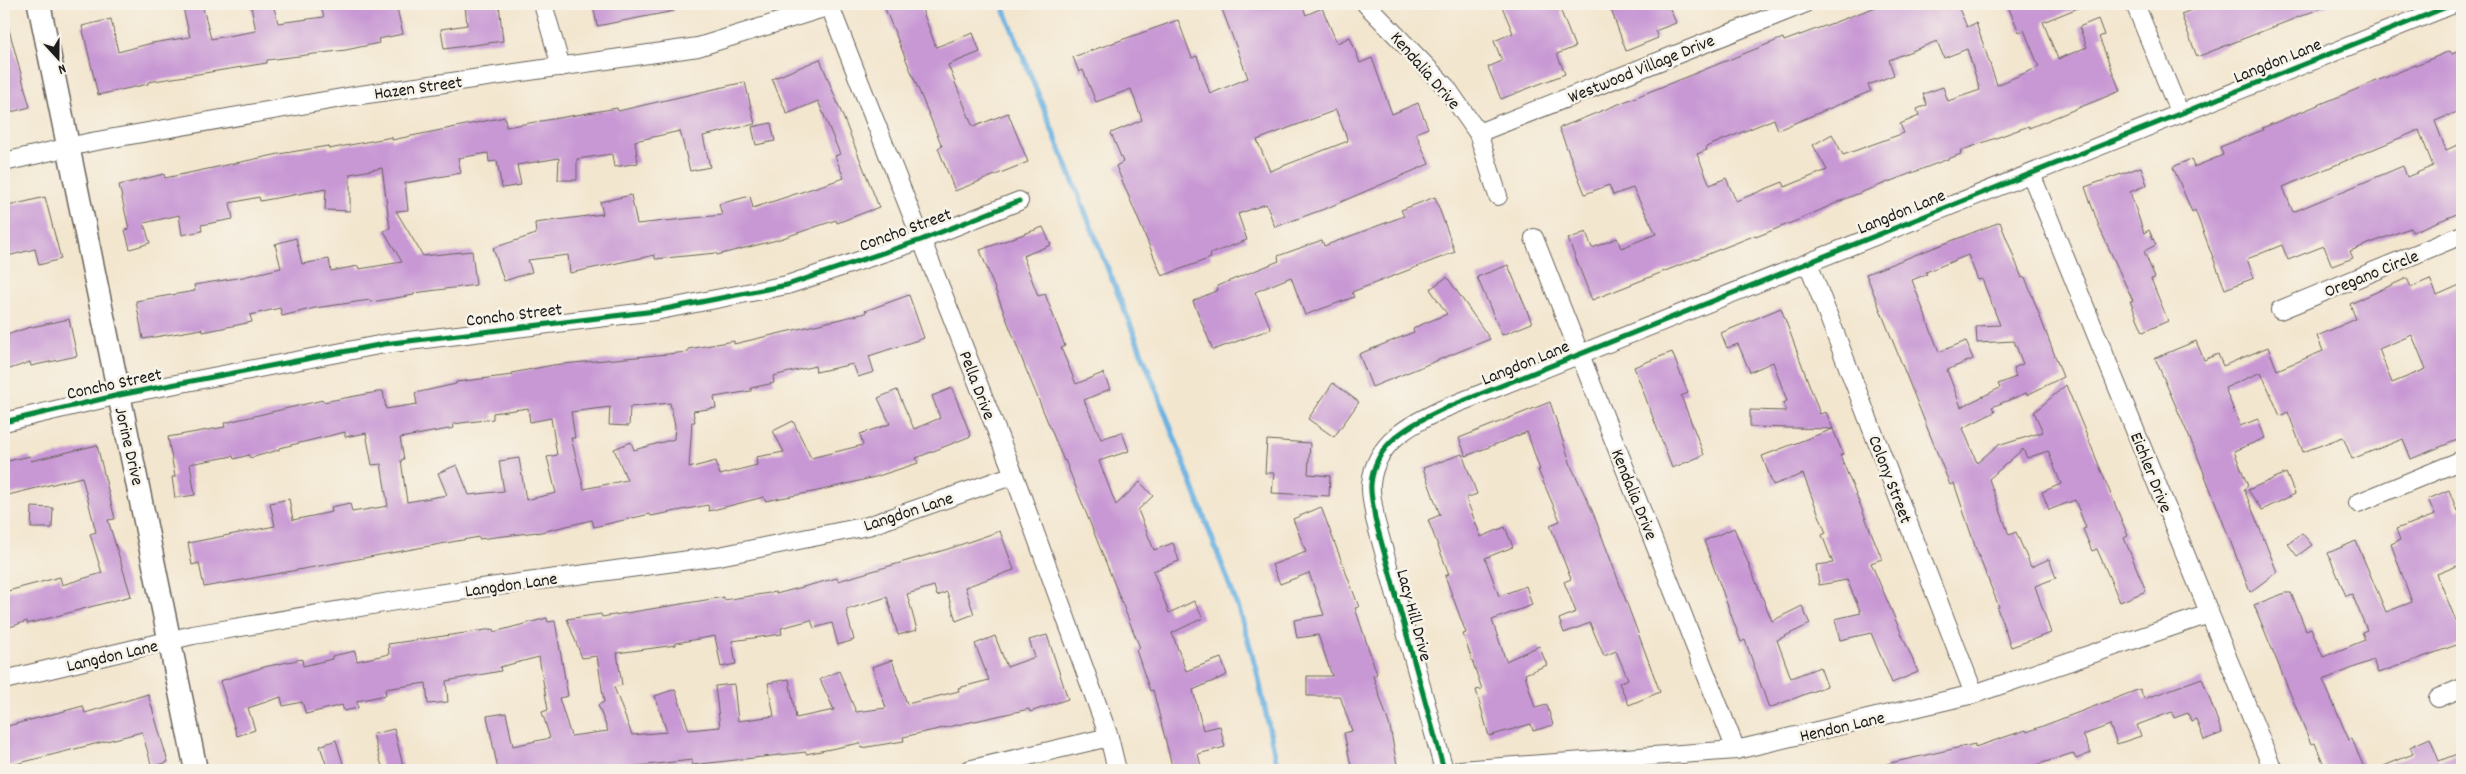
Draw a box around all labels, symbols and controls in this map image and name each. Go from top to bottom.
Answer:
street label: Kendalia Drive [1383,27,1465,116]
street label: Westwood Village Drive [1565,29,1719,111]
north arrow [32,32,82,82]
street label: Langdon Lane [2230,33,2326,91]
text: N [55,58,69,79]
street label: Hazen Street [373,71,464,108]
street label: Langdon Lane [1854,184,1950,242]
street label: Concho Street [856,203,956,260]
street label: Oregano Circle [2321,245,2423,306]
street label: Concho Street [465,298,564,335]
street label: Langdon Lane [1478,335,1574,393]
street label: Pella Drive [951,348,1000,424]
street label: Concho Street [65,363,165,408]
street label: Jorine Drive [106,405,149,488]
street label: Eichler Drive [2122,429,2177,517]
street label: Colony Street [1860,432,1917,528]
street label: Kendalia Drive [1603,446,1662,544]
street label: Langdon Lane [861,487,957,540]
street label: Lacy Hill Drive [1388,567,1437,665]
street label: Langdon Lane [464,568,559,605]
street label: Langdon Lane [64,635,161,680]
street label: Hendon Lane [1798,707,1888,750]

